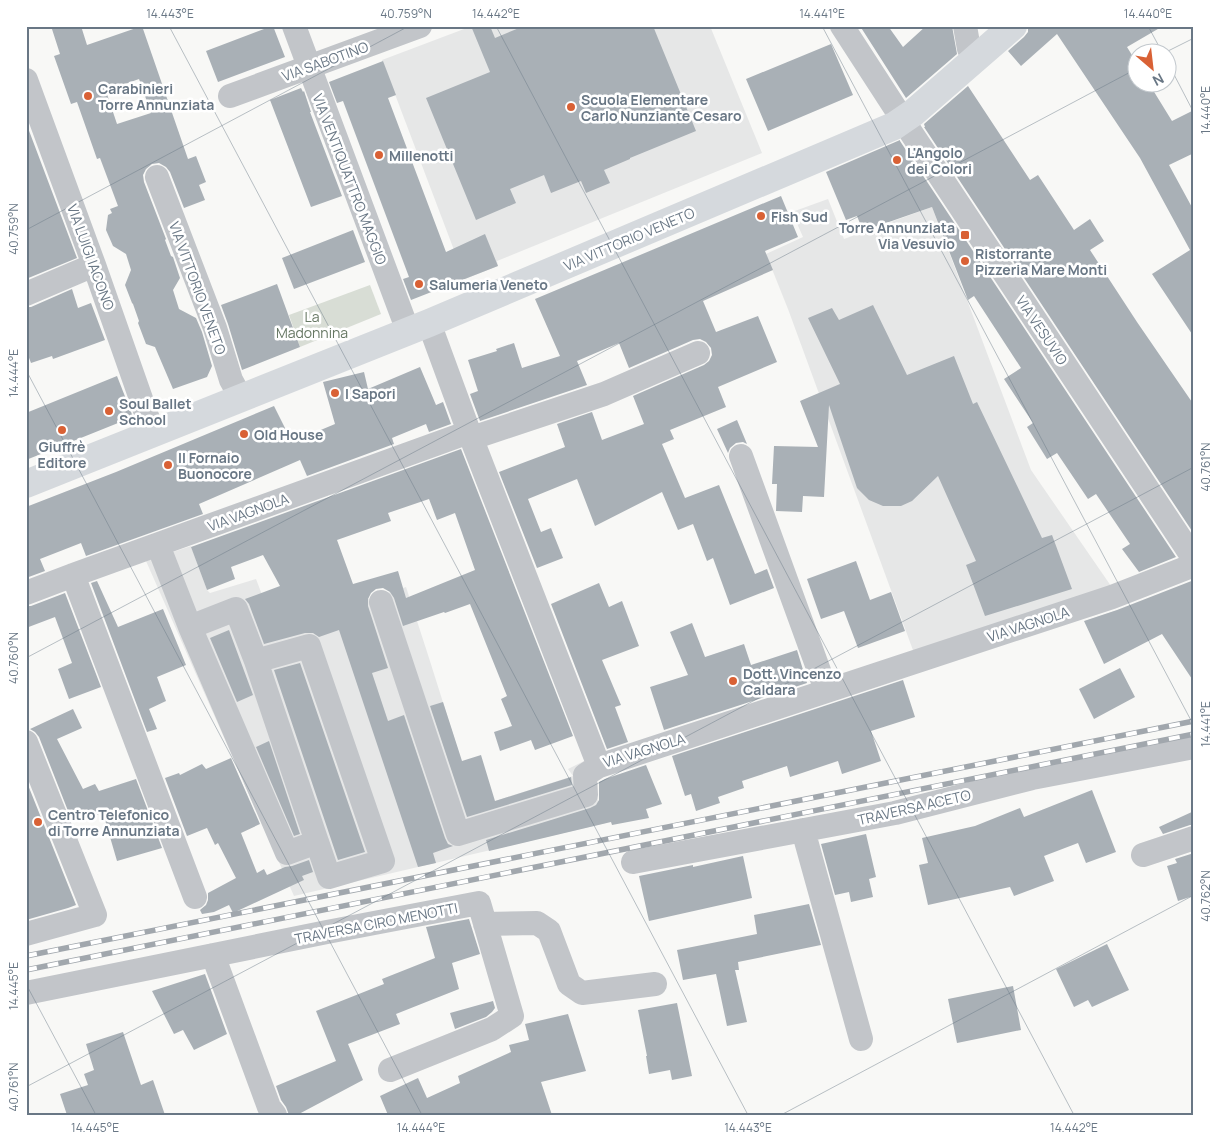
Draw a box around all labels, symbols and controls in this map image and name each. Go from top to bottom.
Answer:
text: 14.443°E [146,5,194,22]
text: 40.759°N [380,5,432,22]
text: 14.442°E [472,5,520,22]
text: 14.441°E [799,5,845,22]
text: 14.440°E [1124,5,1172,22]
street label: VIA SABOTINO [279,37,371,85]
north arrow [1128,42,1178,92]
text: N [1149,69,1167,91]
place label: Carabinieri Torre Annunziata [98,79,214,114]
text: 14.440°E [1197,86,1214,134]
marker: Carabinieri Torre Annunziata [82,90,94,102]
place label: Scuola Elementare Carlo Nunziante Cesaro [581,90,742,125]
street label: VIA VENTIQUATTRO MAGGIO [309,91,391,267]
marker: Scuola Elementare Carlo Nunziante Cesaro [565,101,577,113]
place label: L'Angolo dei Colori [907,143,972,178]
place label: Millenotti [389,146,453,165]
marker: Millenotti [373,149,385,161]
marker: L'Angolo dei Colori [891,154,903,166]
street label: VIA LUIGI IACONO [63,201,119,313]
text: 40.759°N [5,203,22,255]
street label: VIA VITTORIO VENETO [561,203,697,275]
place label: Fish Sud [771,207,828,226]
marker: Fish Sud [755,210,767,222]
place label: Torre Annunziata Via Vesuvio [839,218,955,253]
street label: VIA VITTORIO VENETO [165,219,231,357]
marker: Torre Annunziata Via Vesuvio [959,229,971,241]
place label: Ristorrante Pizzeria Mare Monti [975,244,1107,279]
marker: Ristorrante Pizzeria Mare Monti [959,255,971,267]
place label: Salumeria Veneto [429,275,548,294]
marker: Salumeria Veneto [413,278,425,290]
street label: VIA VESUVIO [1012,292,1072,368]
park label: La Madonnina [276,307,348,342]
text: 14.444°E [5,349,22,397]
place label: I Sapori [345,384,396,403]
marker: I Sapori [329,387,341,399]
place label: Soul Ballet School [119,394,192,429]
marker: Soul Ballet School [103,405,115,417]
marker: Giuffrè Editore [56,424,68,436]
place label: Old House [254,425,323,444]
marker: Old House [238,428,250,440]
place label: Giuffrè Editore [38,437,86,472]
text: 40.761°N [1197,442,1214,492]
place label: Il Fornaio Buonocore [178,448,252,483]
marker: Il Fornaio Buonocore [162,459,174,471]
street label: VIA VAGNOLA [205,488,291,535]
street label: VIA VAGNOLA [985,602,1071,646]
text: 40.760°N [5,632,22,684]
place label: Dott. Vincenzo Caldara [743,664,842,699]
marker: Dott. Vincenzo Caldara [727,675,739,687]
text: 14.441°E [1197,701,1214,747]
street label: VIA VAGNOLA [601,728,688,772]
street label: TRAVERSA ACETO [855,785,973,829]
place label: Centro Telefonico di Torre Annunziata [48,805,180,840]
marker: Centro Telefonico di Torre Annunziata [32,816,44,828]
text: 40.762°N [1197,870,1214,922]
street label: TRAVERSA CIRO MENOTTI [293,898,459,948]
text: 14.445°E [5,962,22,1010]
text: 40.761°N [5,1062,22,1112]
text: 14.445°E [71,1119,119,1136]
text: 14.444°E [397,1119,445,1136]
text: 14.443°E [724,1119,772,1136]
text: 14.442°E [1050,1119,1098,1136]

